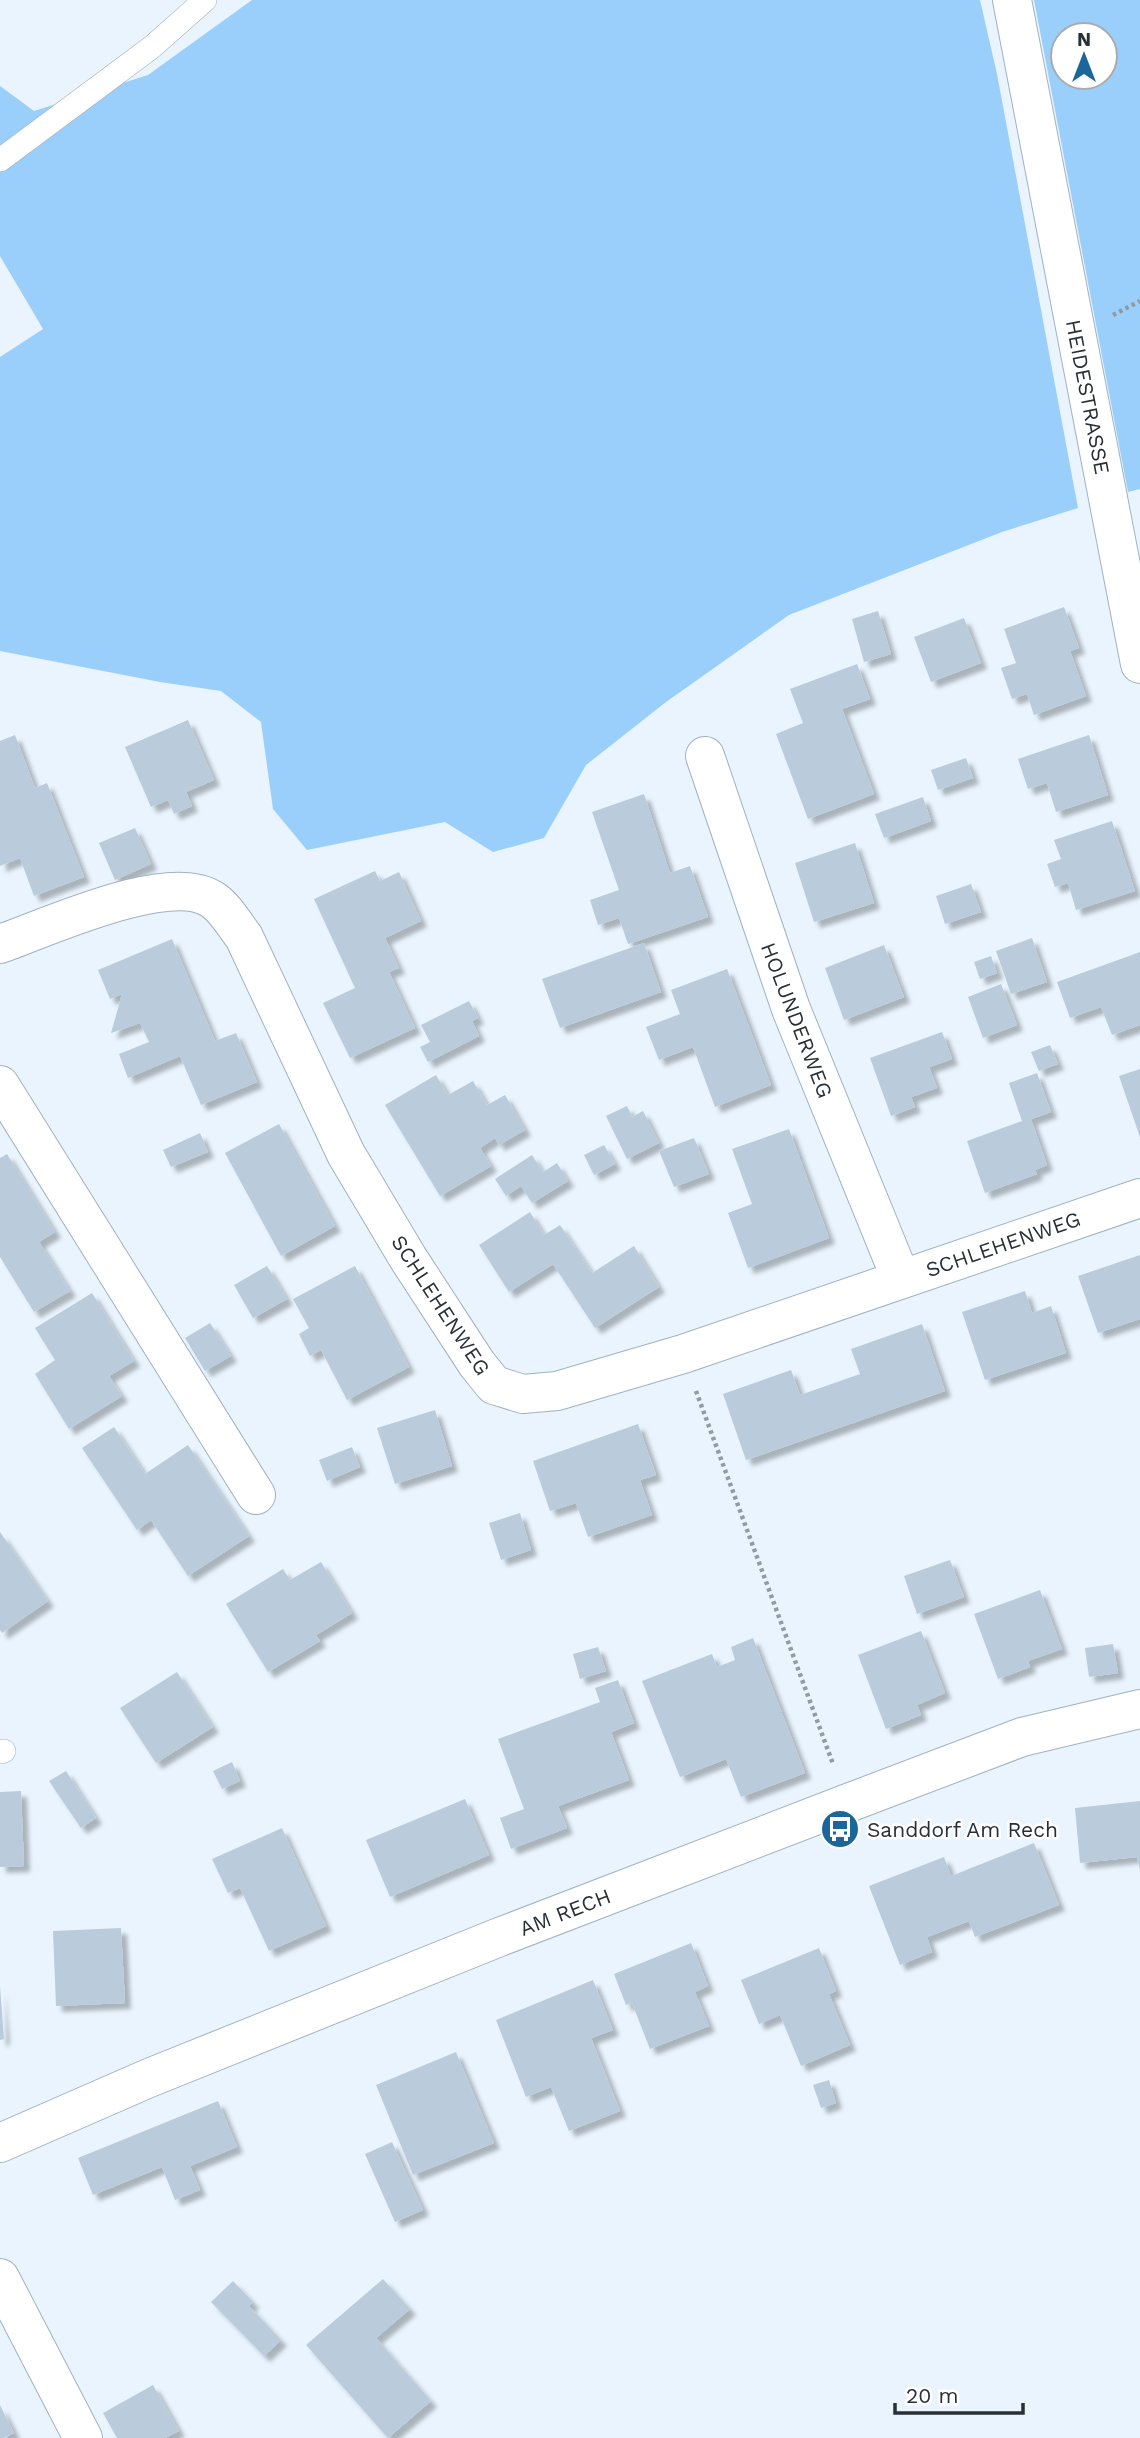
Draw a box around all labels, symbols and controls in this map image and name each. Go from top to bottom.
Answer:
north arrow [1049,21,1119,91]
text: N [1077,28,1091,51]
street label: HEIDESTRASSE [1061,318,1115,476]
street label: HOLUNDERWEG [756,939,838,1101]
street label: SCHLEHENWEG [922,1206,1084,1282]
street label: SCHLEHENWEG [386,1230,496,1380]
bus stop icon: Sanddorf Am Rech [819,1808,861,1850]
place label: Sanddorf Am Rech [867,1817,1058,1842]
street label: AM RECH [516,1883,614,1941]
scale bar [895,2372,1023,2416]
text: 20 m [906,2383,958,2408]

